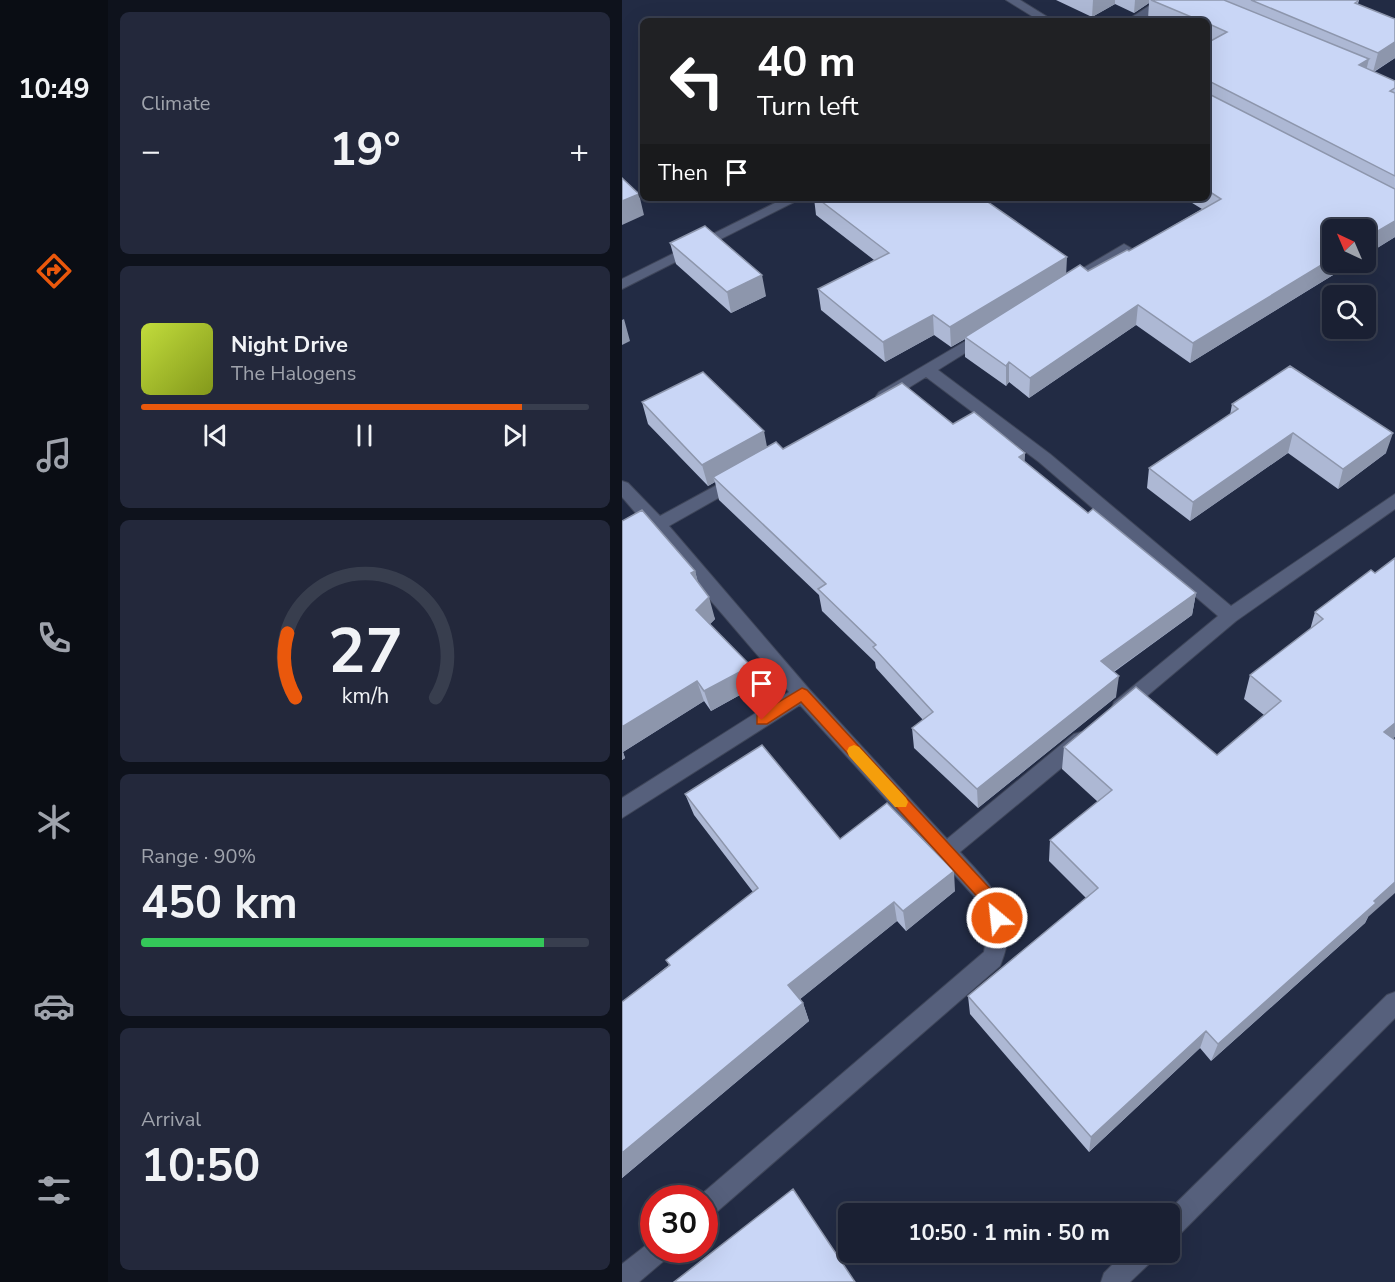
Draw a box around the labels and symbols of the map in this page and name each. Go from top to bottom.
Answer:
north arrow [1322,219,1376,273]
pin [736,658,787,720]
position arrow [965,886,1029,950]
speed limit sign: 30 [640,1185,718,1263]

